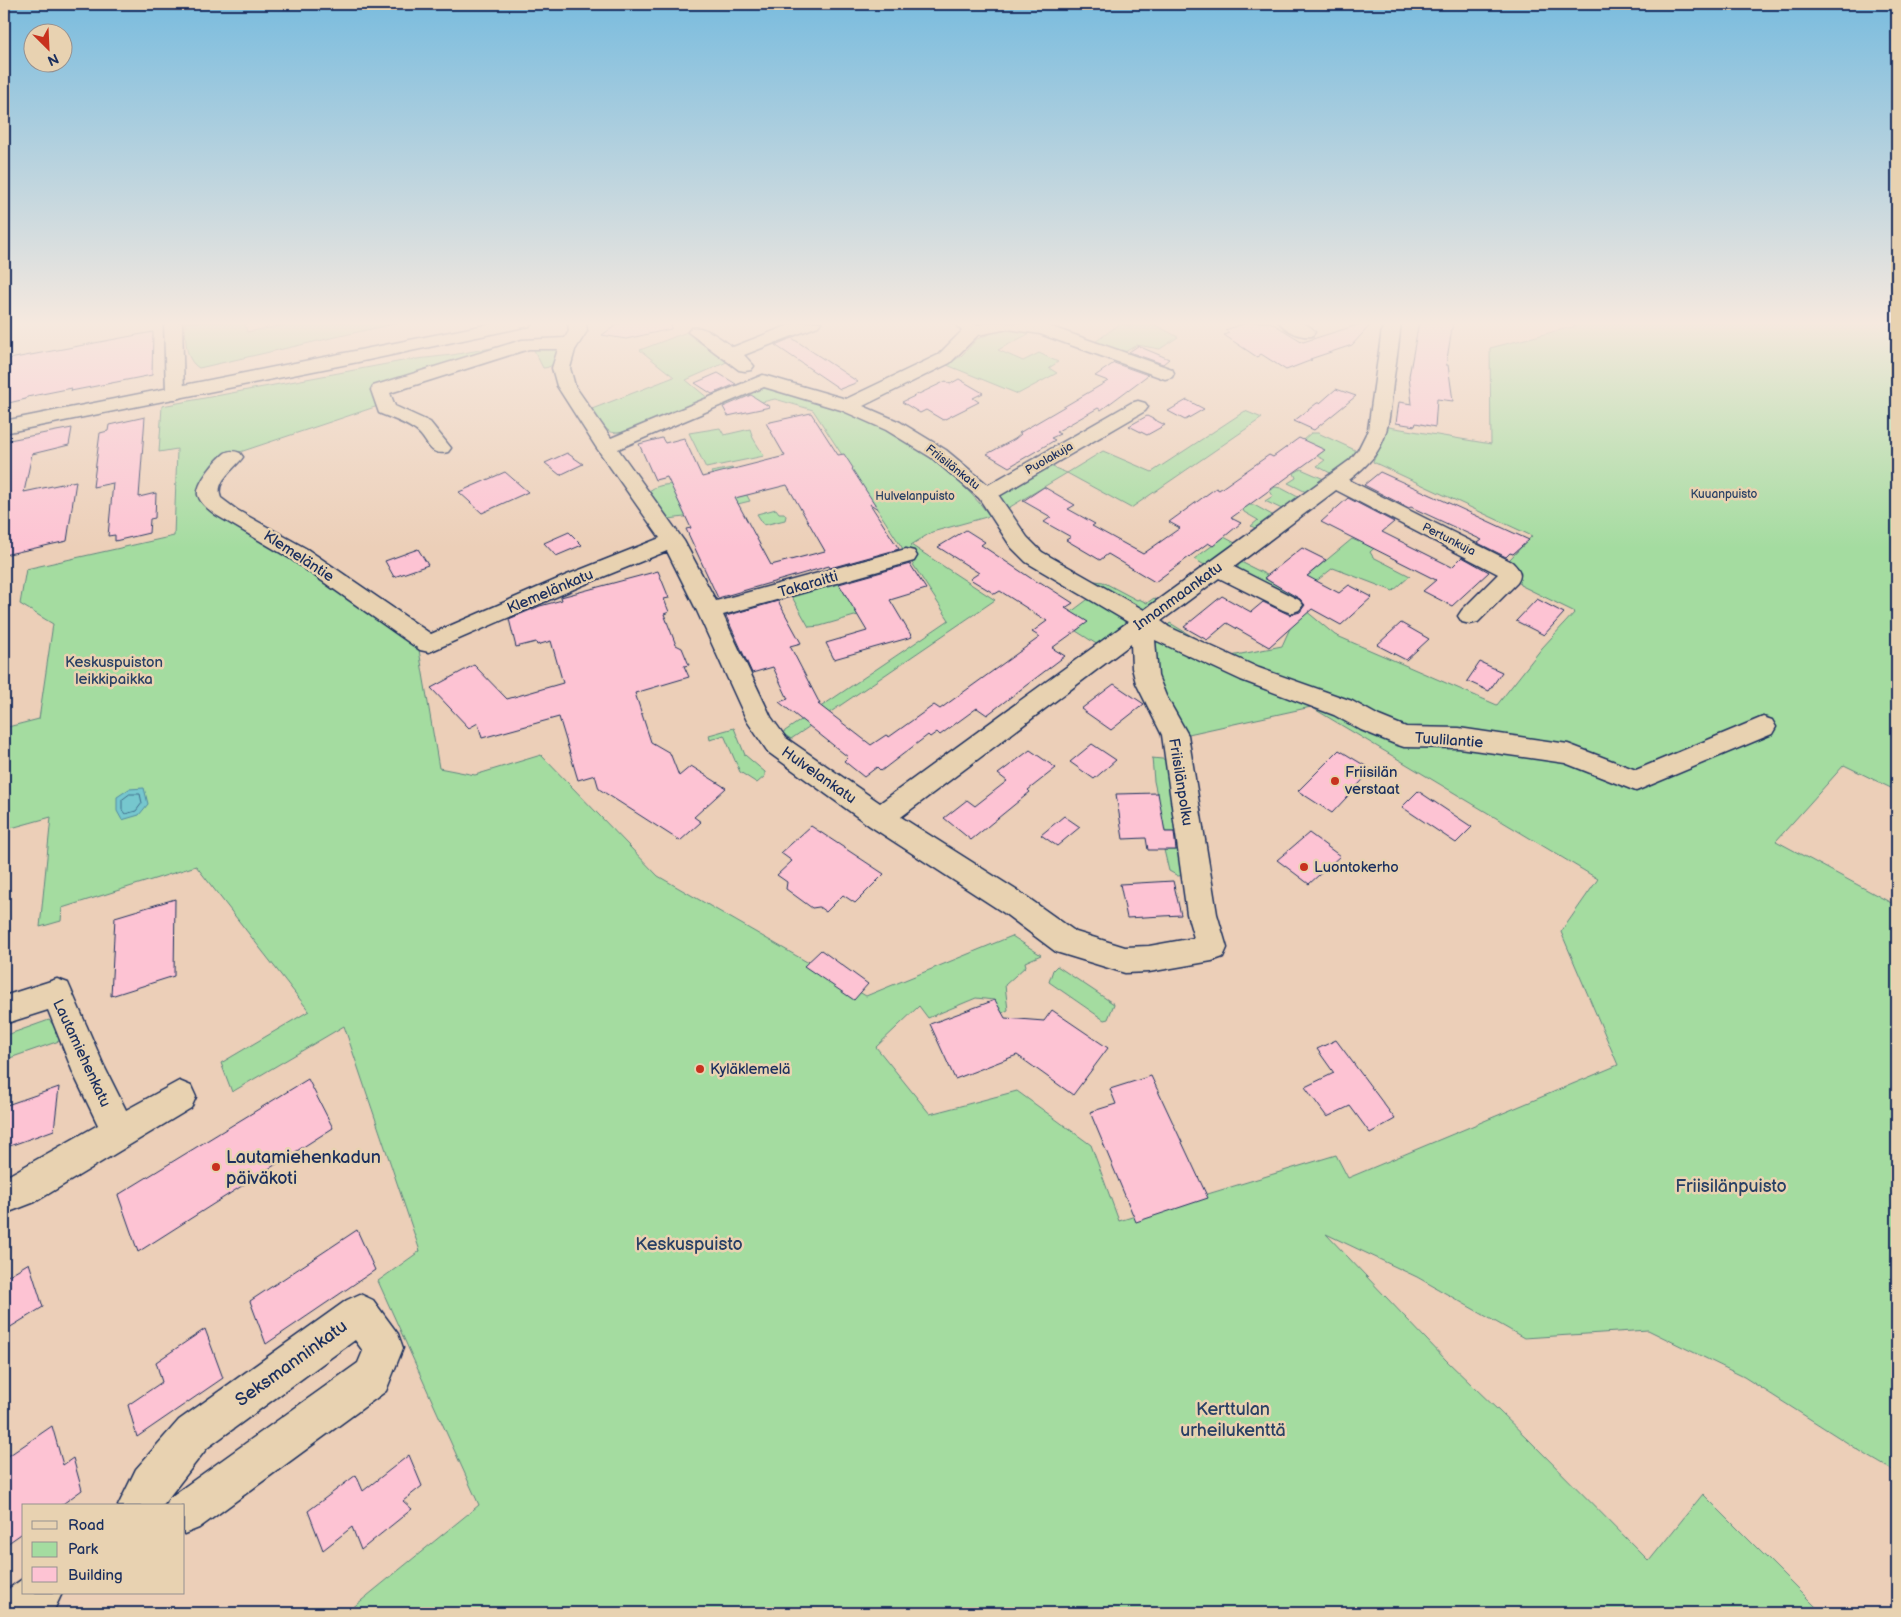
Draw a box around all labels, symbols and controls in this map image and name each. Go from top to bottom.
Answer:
north arrow [22,22,72,72]
text: N [45,50,61,69]
street label: Puolakuja [1023,439,1076,478]
street label: Friisilänkatu [923,442,983,493]
park label: Kuuanpuisto [1691,487,1758,502]
park label: Hulvelanpuisto [875,489,955,504]
street label: Pertunkuja [1420,520,1478,559]
street label: Klemeläntie [260,527,338,586]
street label: Innanmaankatu [1130,558,1226,635]
street label: Klemelänkatu [504,565,596,618]
street label: Takaraitti [776,567,840,602]
park label: Keskuspuiston leikkipaikka [65,653,163,689]
street label: Tuulilantie [1414,729,1484,752]
street label: Friisilänpolku [1164,737,1197,827]
street label: Hulvelankatu [778,743,860,808]
place label: Friisilän verstaat [1344,763,1400,799]
marker: Friisilän verstaat [1329,775,1341,787]
place label: Luontokerho [1314,858,1399,877]
marker: Luontokerho [1298,861,1310,873]
street label: Lautamiehenkatu [48,996,115,1110]
place label: Kyläklemelä [710,1060,790,1079]
marker: Kyläklemelä [694,1063,706,1075]
place label: Lautamiehenkadun päiväkoti [226,1147,381,1189]
marker: Lautamiehenkadun päiväkoti [210,1161,222,1173]
park label: Friisilänpuisto [1675,1176,1787,1197]
park label: Keskuspuisto [635,1234,743,1255]
street label: Seksmanninkatu [231,1316,351,1411]
park label: Kerttulan urheilukenttä [1180,1399,1286,1441]
legend [22,1504,185,1594]
text: Road [68,1516,104,1535]
text: Park [68,1540,99,1559]
text: Building [68,1566,123,1585]

